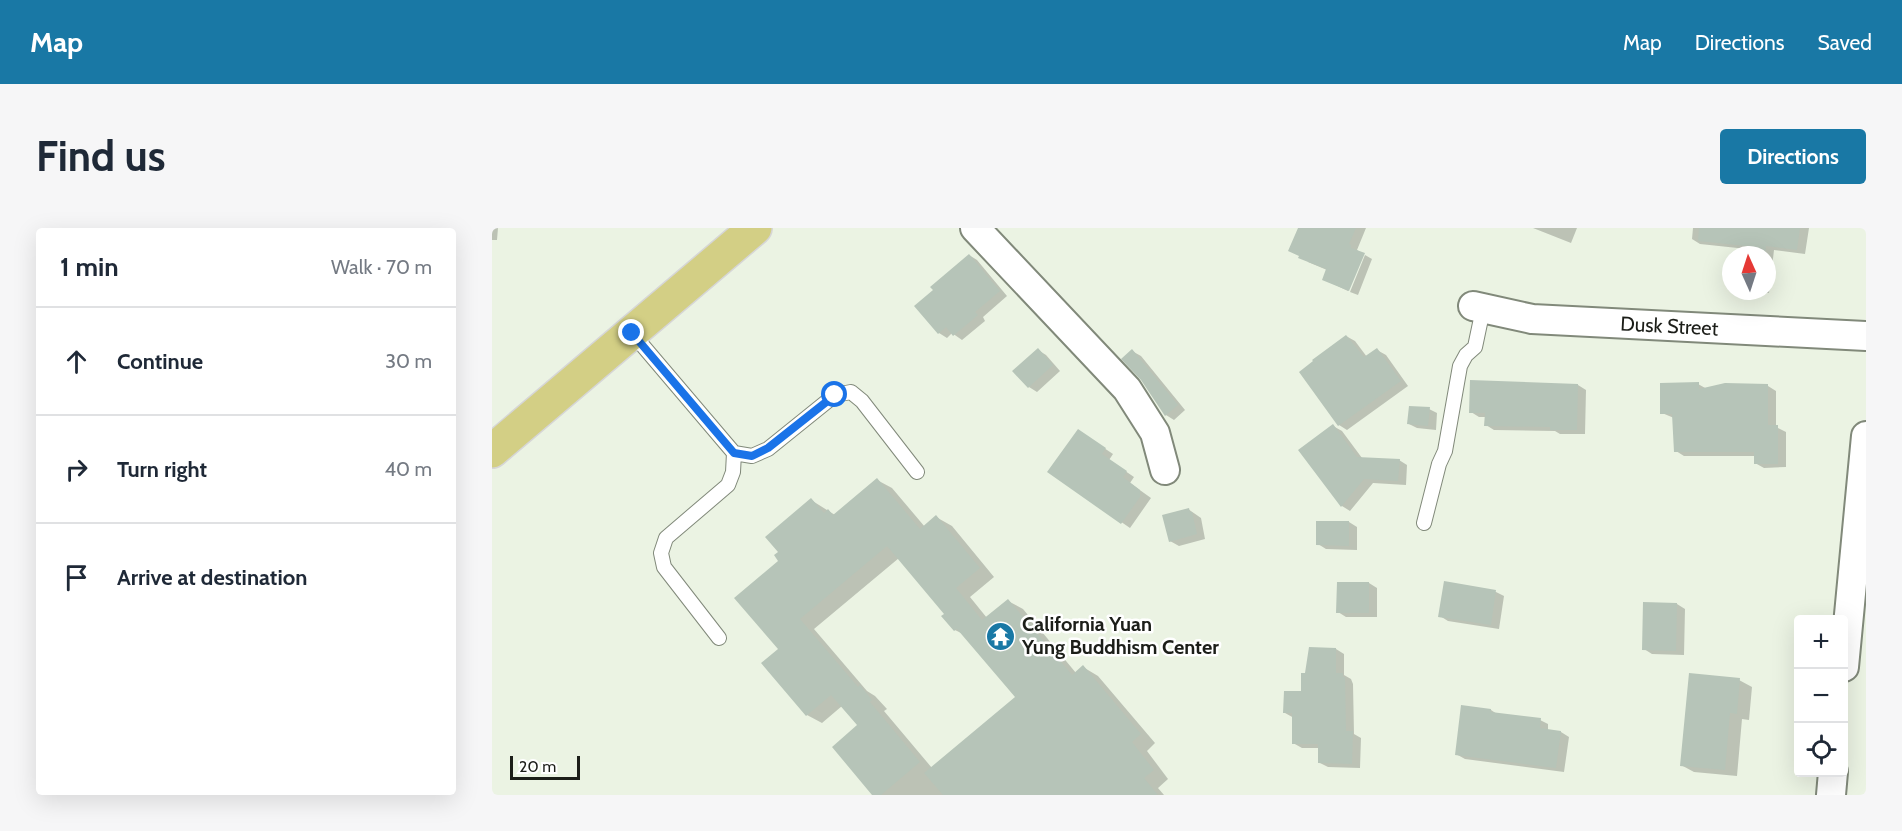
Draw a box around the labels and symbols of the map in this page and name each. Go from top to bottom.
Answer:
north arrow [1722,246,1776,300]
street label: Dusk Street [1620,312,1719,340]
route end [618,319,644,345]
route start [821,381,847,407]
place label: California Yuan Yung Buddhism Center [1021,612,1219,659]
temple icon: California Yuan Yung Buddhism Center [985,620,1017,652]
scale bar [510,753,580,780]

